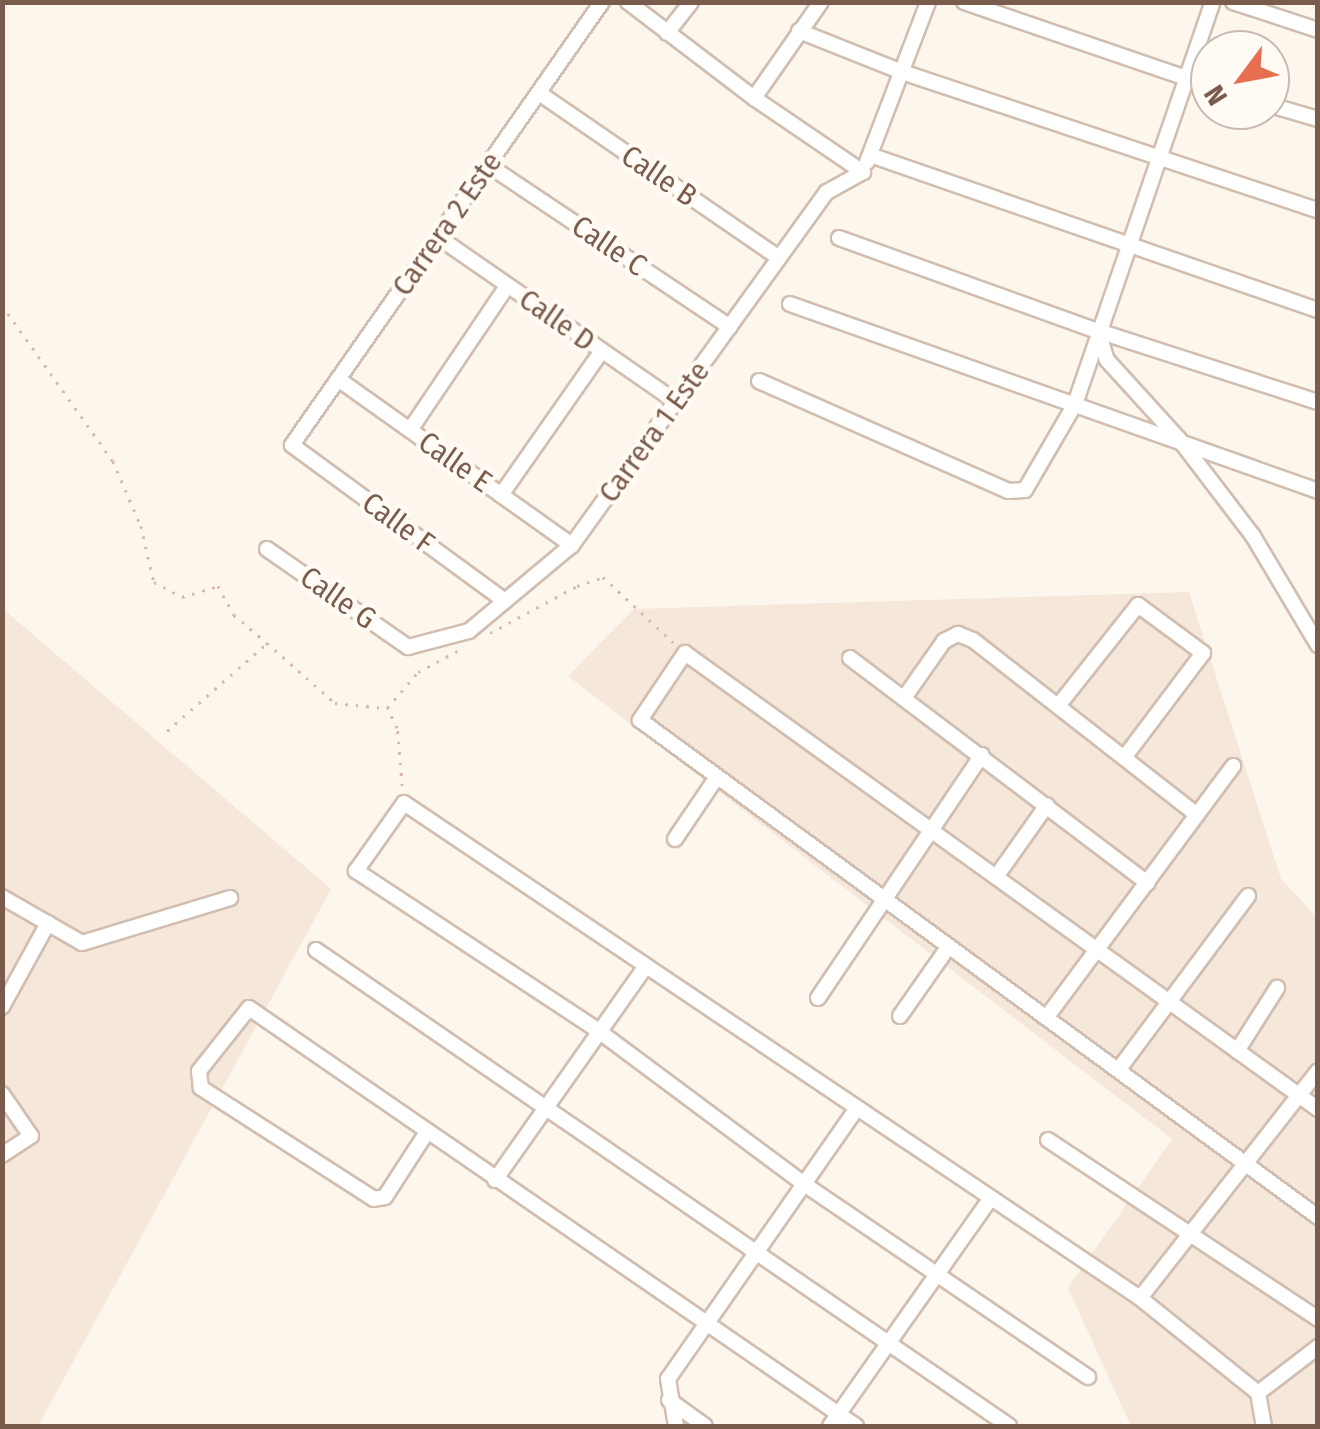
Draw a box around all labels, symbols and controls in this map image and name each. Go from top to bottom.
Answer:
north arrow [1190,30,1290,130]
text: N [1197,79,1234,111]
street label: Calle B [614,138,704,214]
street label: Carrera 2 Este [384,145,510,303]
street label: Calle C [565,208,653,284]
street label: Calle D [512,281,602,359]
street label: Carrera 1 Este [591,354,717,510]
street label: Calle E [412,424,498,500]
street label: Calle F [355,485,441,561]
street label: Calle G [293,559,383,637]

